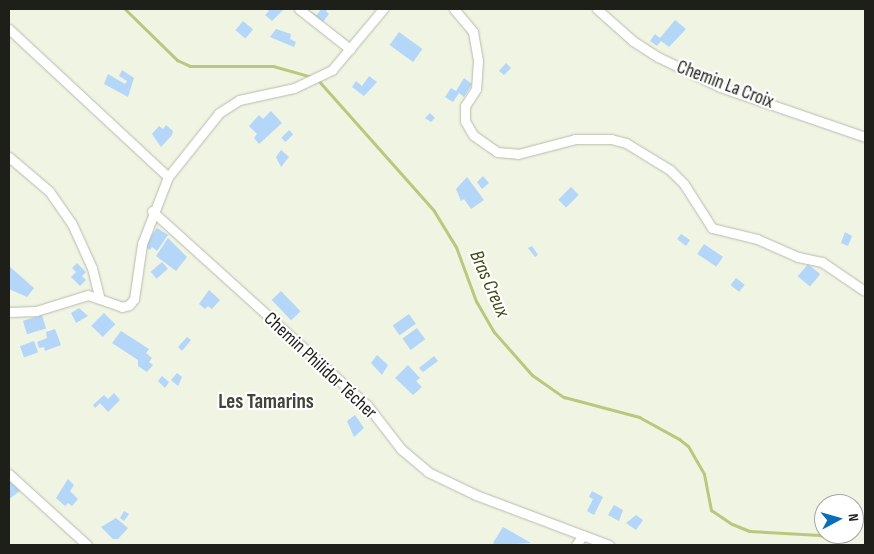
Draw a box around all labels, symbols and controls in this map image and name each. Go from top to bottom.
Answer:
street label: Chemin La Croix [673,56,777,114]
water label: Bras Creux [464,247,514,321]
street label: Chemin Philidor Técher [259,308,381,424]
district label: Les Tamarins [218,389,314,415]
north arrow [814,494,864,544]
text: N [845,513,862,522]

